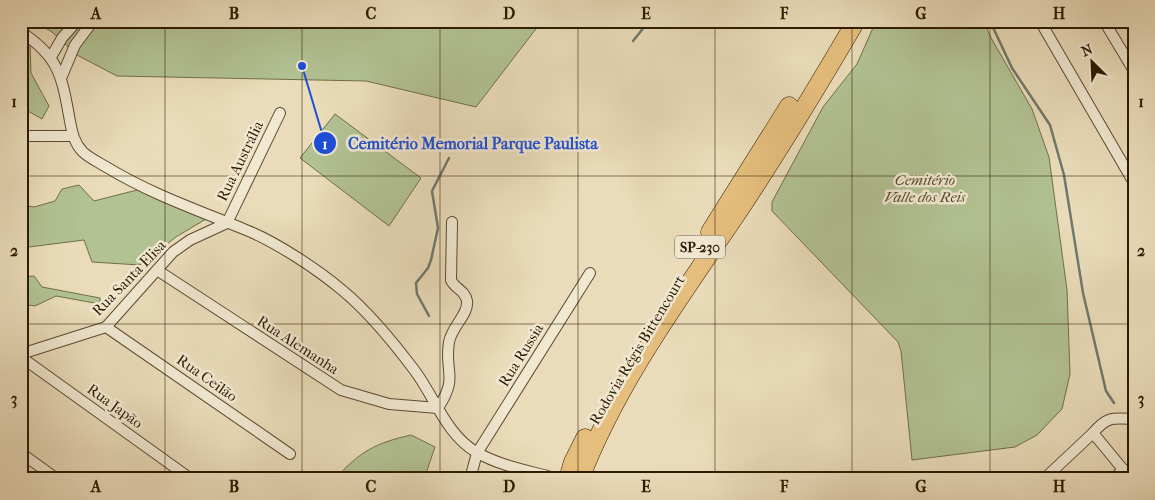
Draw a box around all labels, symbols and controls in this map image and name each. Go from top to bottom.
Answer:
text: A [90,4,102,23]
text: B [229,4,239,23]
text: C [366,4,377,23]
text: D [503,4,515,23]
text: E [641,4,651,23]
text: F [779,4,789,23]
text: G [915,4,927,23]
text: H [1053,4,1066,23]
north arrow [1068,38,1118,88]
text: N [1079,41,1096,61]
text: 1 [11,92,17,111]
text: 1 [1138,92,1144,111]
street label: Rua Austrália [213,117,268,204]
callout: Cemitério Memorial Parque Paulista [313,128,608,159]
text: Cemitério Memorial Parque Paulista [348,134,599,154]
text: 1 [322,135,328,153]
park label: Cemitério Valle dos Reis [885,171,966,206]
street label: Rua Santa Elisa [88,236,170,320]
road number: SP-230 [675,236,725,258]
text: 2 [10,241,18,260]
text: 2 [1137,241,1145,260]
street label: Rodovia Régis Bittencourt [585,272,689,428]
street label: Rua Alemanha [254,312,343,379]
street label: Rua Russia [495,319,548,390]
street label: Rua Ceilão [173,351,241,406]
street label: Rua Japão [84,380,147,432]
text: 3 [11,389,17,409]
text: 3 [1138,389,1144,409]
text: A [90,477,102,496]
text: B [229,477,239,496]
text: C [366,477,377,496]
text: D [503,477,515,496]
text: E [641,477,651,496]
text: F [779,477,789,496]
text: G [915,477,927,496]
text: H [1053,477,1066,496]

